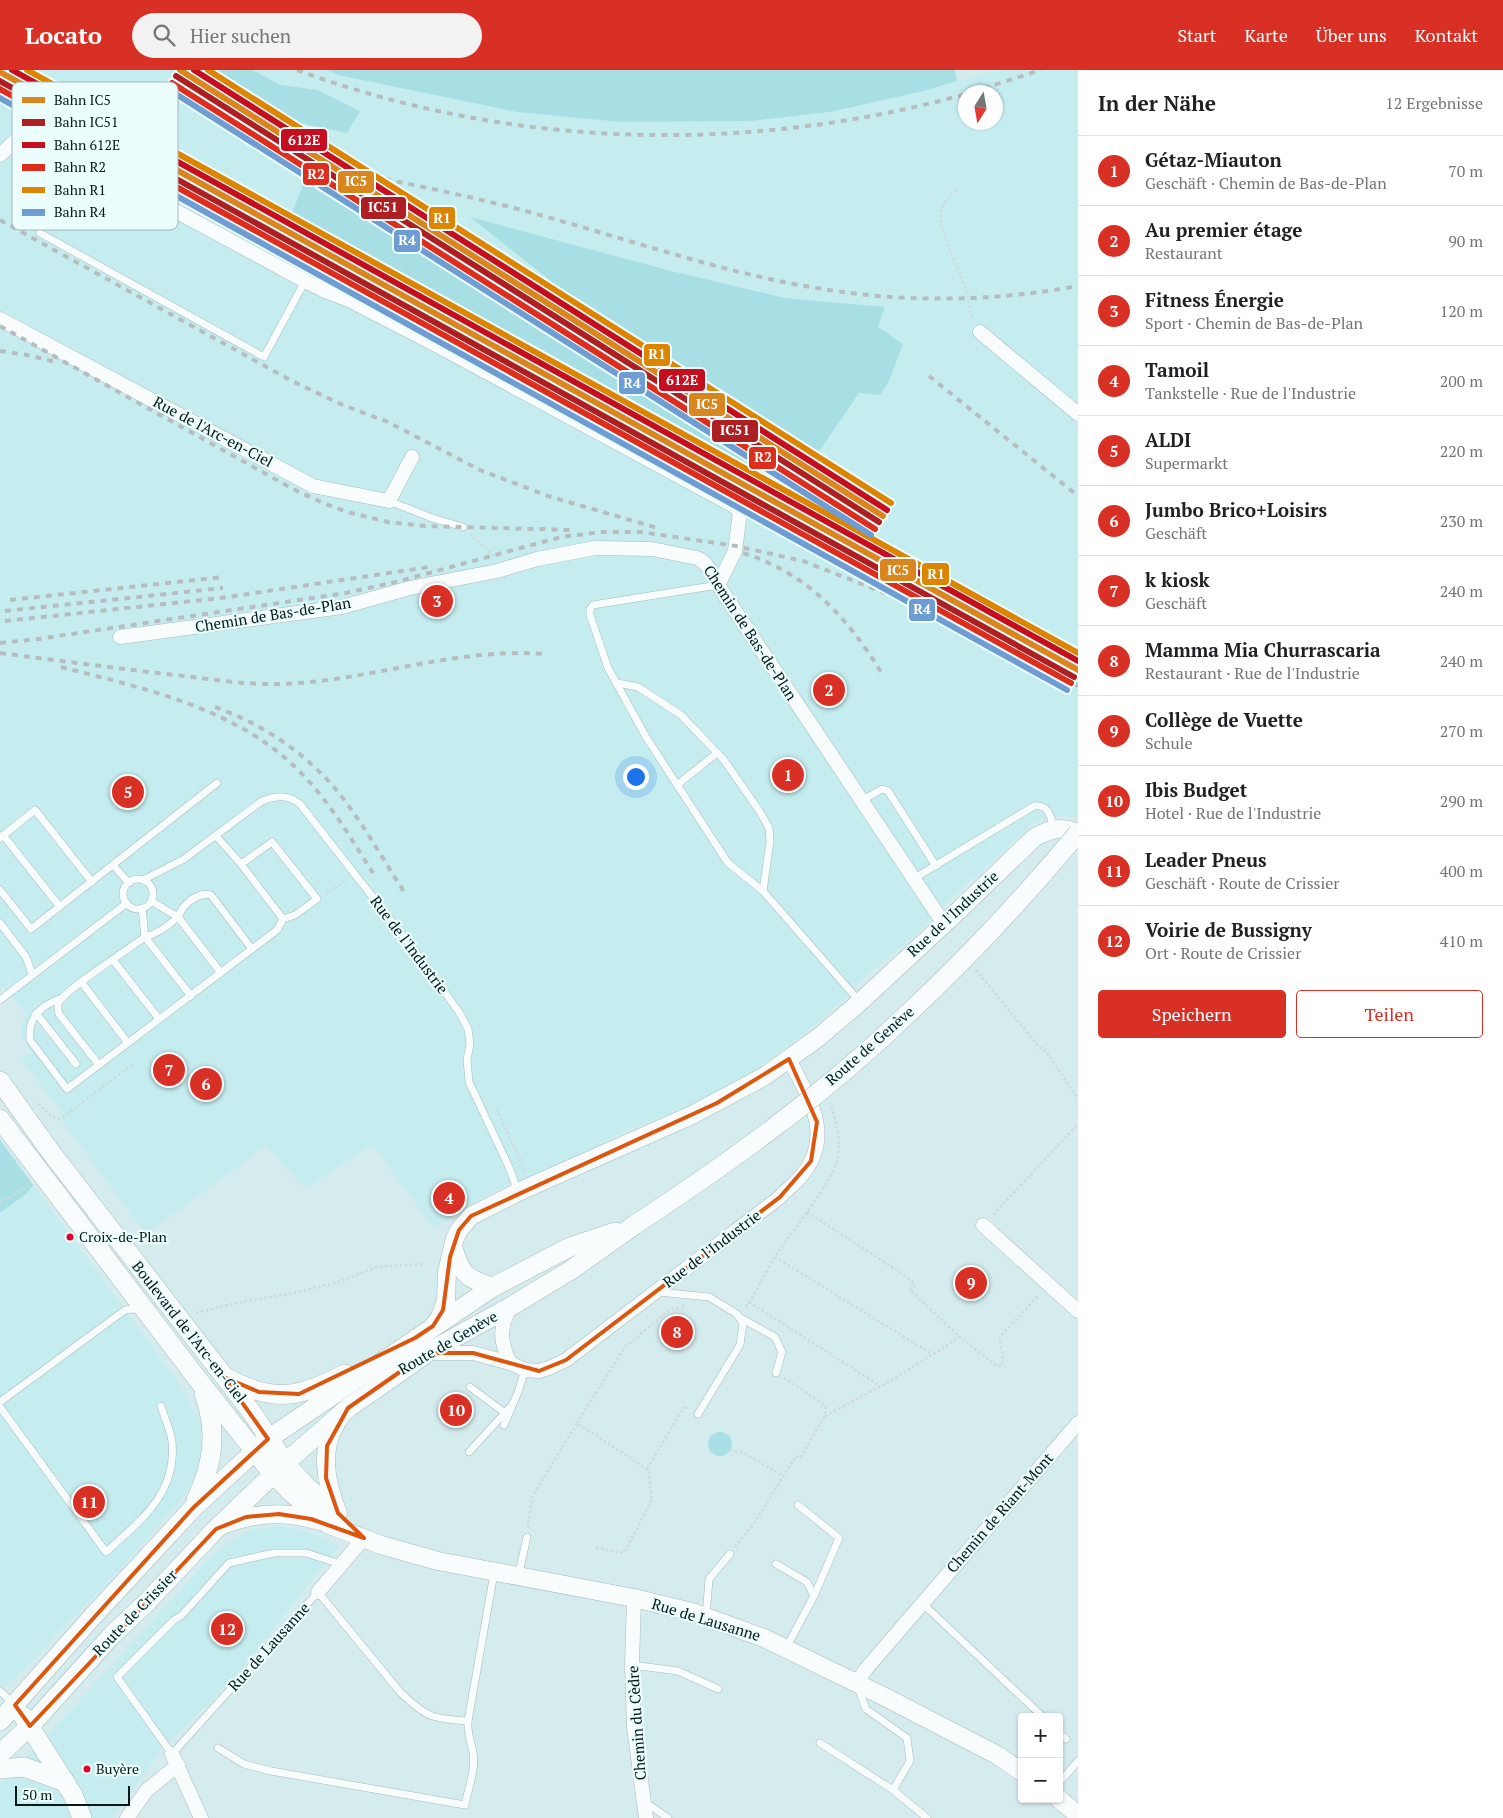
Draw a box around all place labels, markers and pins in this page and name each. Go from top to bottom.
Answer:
pin: 3 [421,582,453,620]
pin: 2 [813,671,845,709]
pin: 1 [772,756,804,794]
pin: 5 [112,773,144,811]
pin: 7 [153,1051,185,1089]
pin: 6 [190,1065,222,1103]
pin: 4 [433,1179,465,1217]
place label: Croix-de-Plan [79,1227,168,1246]
marker: Croix-de-Plan [65,1232,75,1242]
pin: 9 [955,1264,987,1302]
pin: 8 [661,1313,693,1351]
pin: 10 [440,1391,472,1429]
pin: 11 [73,1483,105,1521]
pin: 12 [211,1610,243,1648]
place label: Buyère [96,1759,139,1778]
marker: Buyère [82,1764,92,1774]

